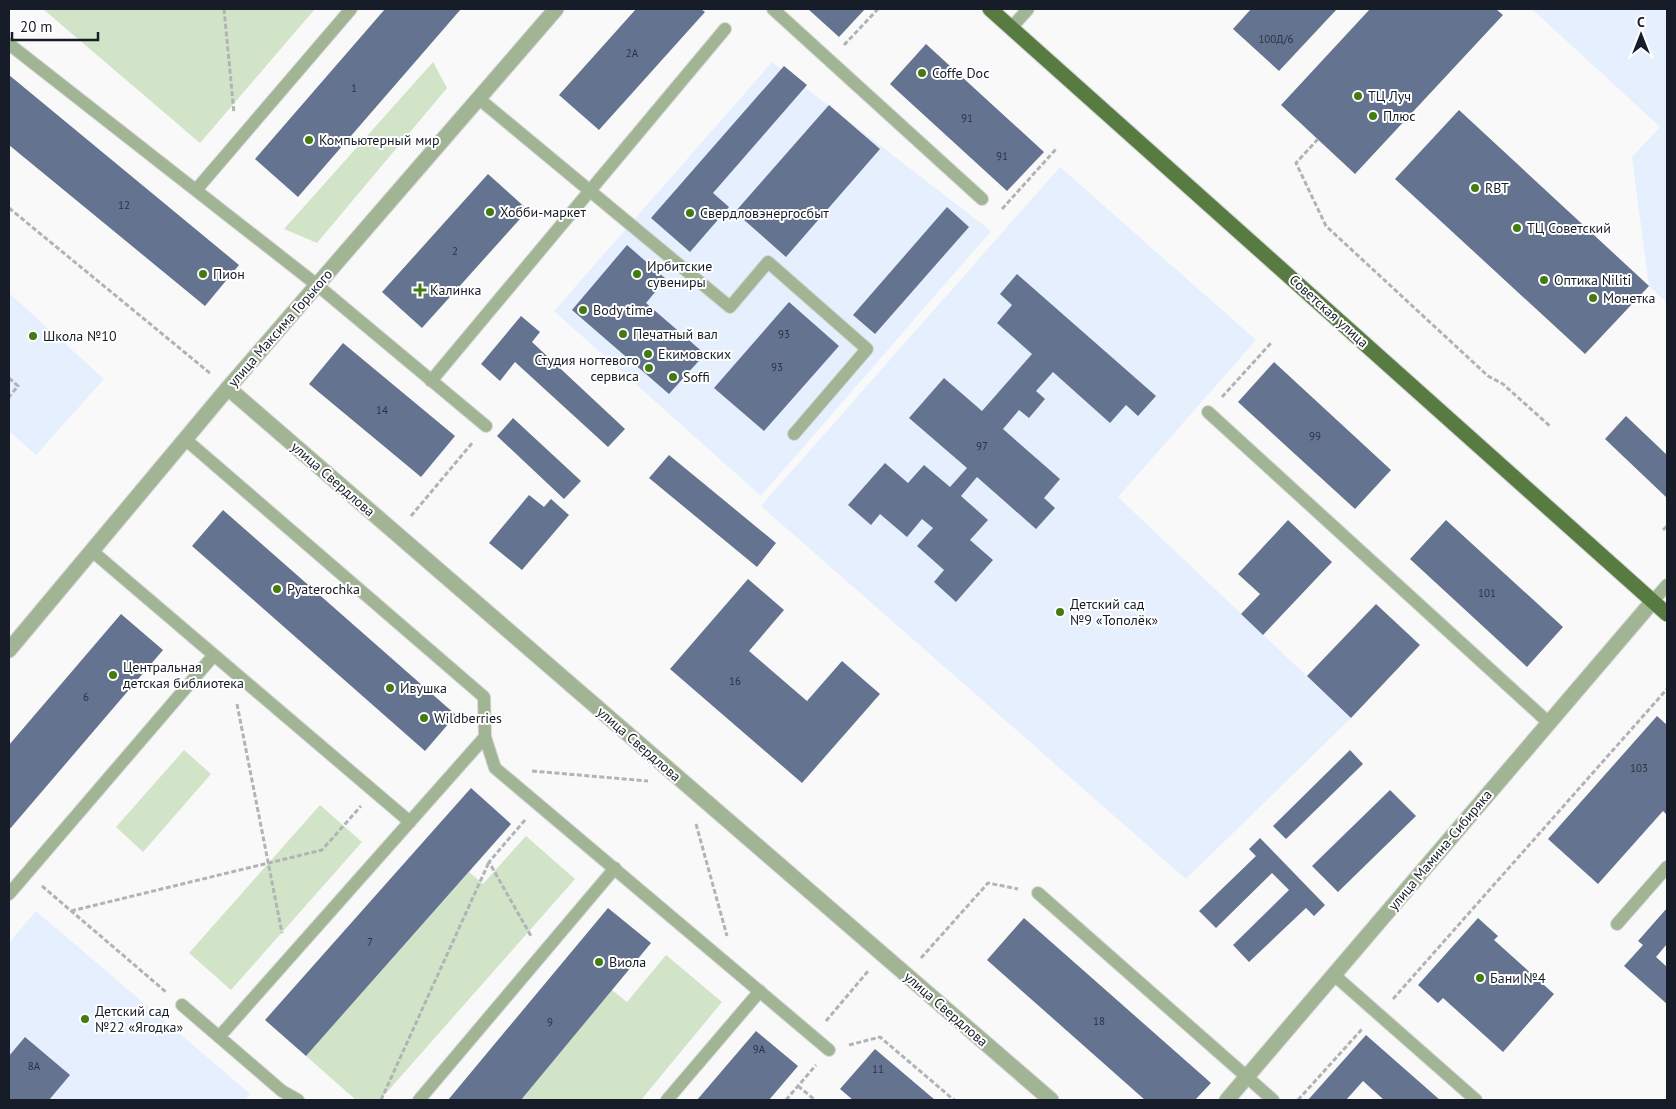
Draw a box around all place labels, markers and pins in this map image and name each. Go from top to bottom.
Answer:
place label: Coffe Doc [932,64,989,82]
marker: Coffe Doc [916,67,928,79]
place label: ТЦ Луч [1368,87,1411,105]
marker: ТЦ Луч [1352,90,1364,102]
place label: Плюс [1383,107,1416,125]
marker: Плюс [1367,110,1379,122]
place label: Компьютерный мир [319,131,439,149]
marker: Компьютерный мир [303,134,315,146]
place label: RBT [1485,179,1509,197]
marker: RBT [1469,182,1481,194]
place label: Хобби-маркет [500,203,586,221]
place label: Свердловэнергосбыт [700,204,829,222]
marker: Хобби-маркет [484,206,496,218]
marker: Свердловэнергосбыт [684,207,696,219]
place label: ТЦ Советский [1527,219,1611,237]
marker: ТЦ Советский [1511,222,1523,234]
place label: Ирбитские сувениры [647,257,712,291]
place label: Пион [213,265,245,283]
marker: Пион [197,268,209,280]
marker: Ирбитские сувениры [631,268,643,280]
place label: Оптика Niliti [1554,271,1631,289]
marker: Оптика Niliti [1538,274,1550,286]
place label: Калинка [430,281,481,299]
marker: Калинка [414,284,426,296]
place label: Монетка [1603,289,1656,307]
marker: Монетка [1587,292,1599,304]
place label: Body time [593,301,653,319]
marker: Body time [577,304,589,316]
place label: Печатный вал [633,325,718,343]
place label: Школа №10 [43,327,117,345]
marker: Печатный вал [617,328,629,340]
marker: Школа №10 [27,330,39,342]
place label: Екимовских [658,345,731,363]
marker: Екимовских [642,348,654,360]
place label: Студия ногтевого сервиса [534,351,639,385]
marker: Студия ногтевого сервиса [643,362,655,374]
place label: Soffi [683,368,710,386]
marker: Soffi [667,371,679,383]
place label: Pyaterochka [287,580,360,598]
marker: Pyaterochka [271,583,283,595]
place label: Детский сад №9 «Тополёк» [1070,595,1159,629]
marker: Детский сад №9 «Тополёк» [1054,606,1066,618]
place label: Центральная детская библиотека [123,658,244,692]
marker: Центральная детская библиотека [107,669,119,681]
place label: Ивушка [400,679,447,697]
marker: Ивушка [384,682,396,694]
place label: Wildberries [434,709,502,727]
marker: Wildberries [418,712,430,724]
place label: Виола [609,953,646,971]
marker: Виола [593,956,605,968]
place label: Бани №4 [1490,969,1546,987]
marker: Бани №4 [1474,972,1486,984]
place label: Детский сад №22 «Ягодка» [95,1002,184,1036]
marker: Детский сад №22 «Ягодка» [79,1013,91,1025]

